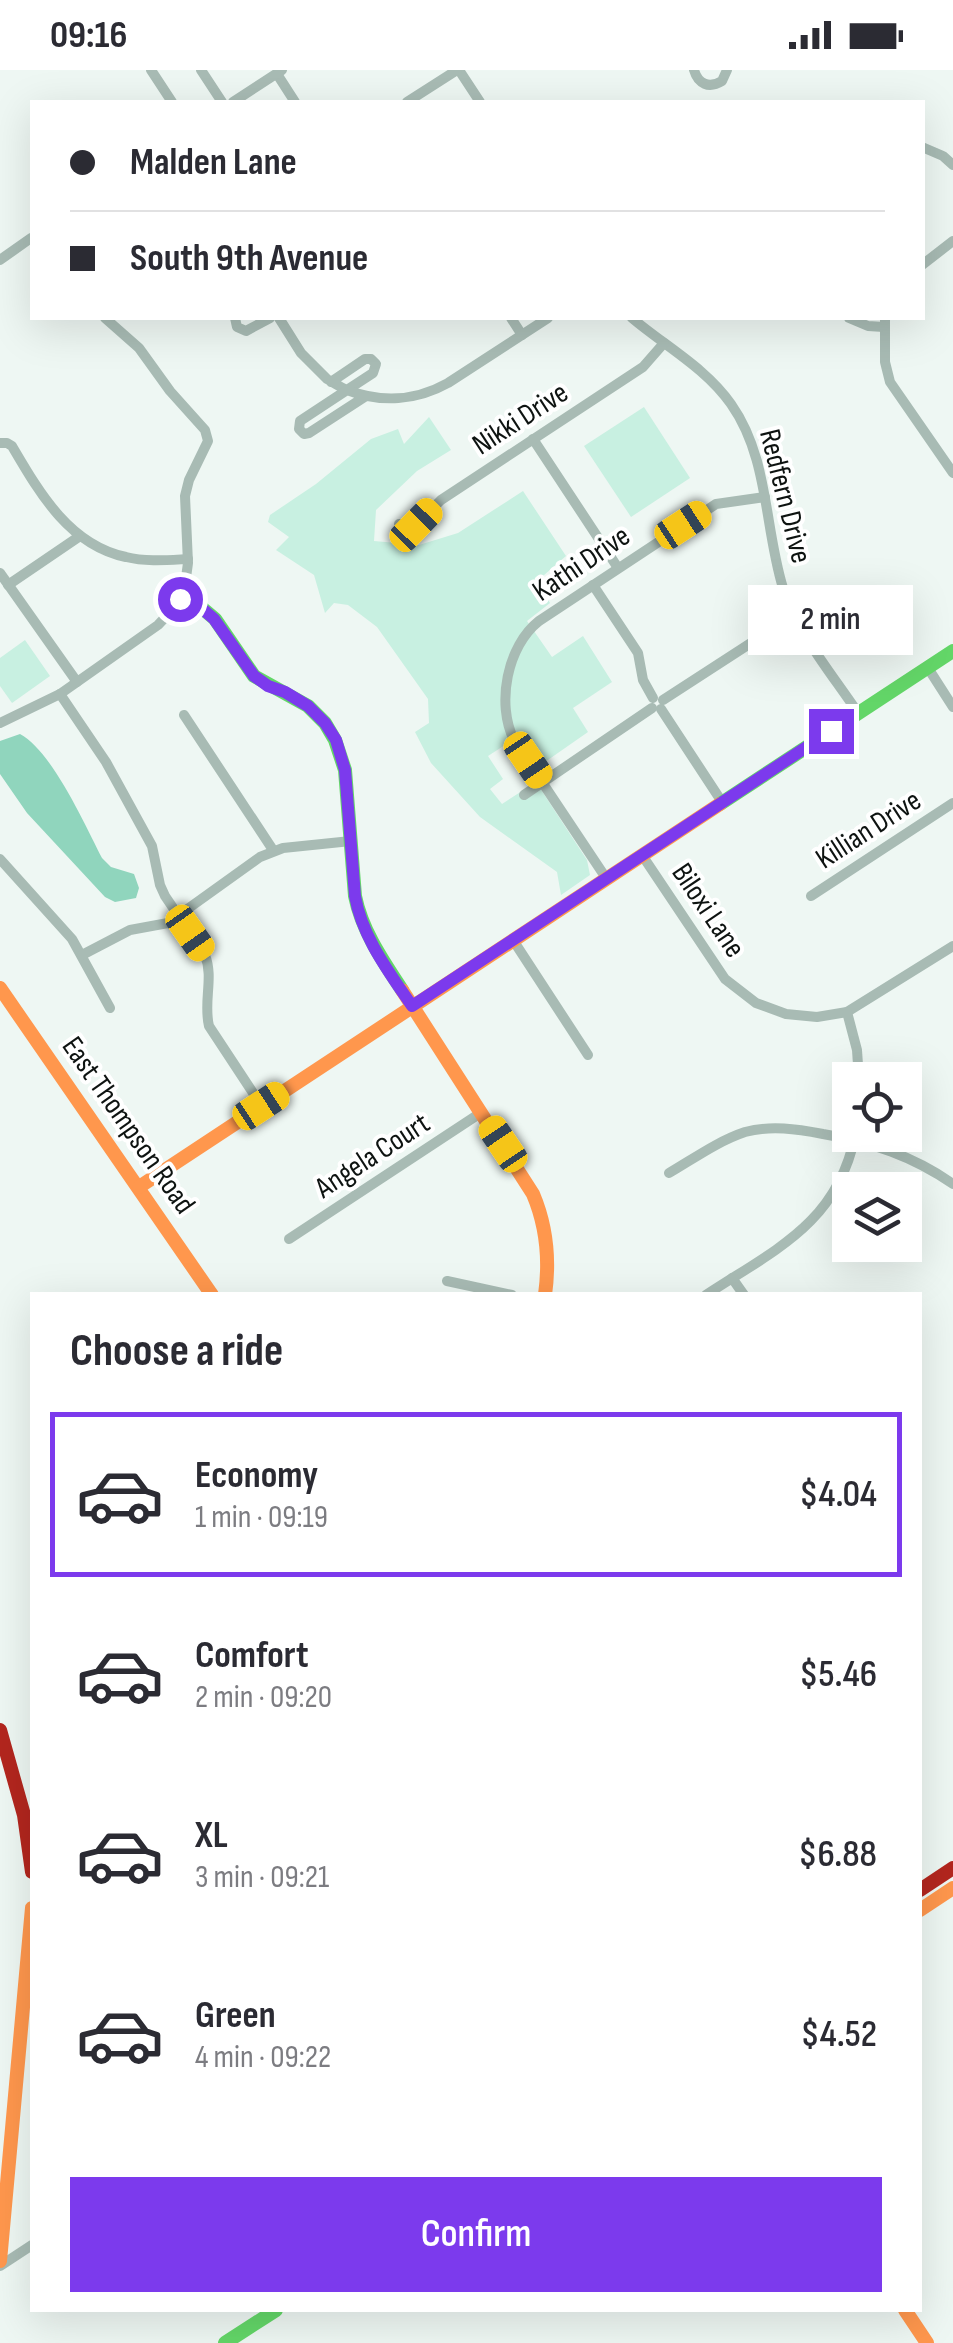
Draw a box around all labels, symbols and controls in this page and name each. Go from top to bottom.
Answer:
text: 09:16 [50,13,127,58]
text: Malden Lane [130,140,297,185]
text: South 9th Avenue [130,236,368,281]
street label: Nikki Drive [466,375,575,463]
street label: Redfern Drive [751,426,819,567]
car [384,493,448,557]
car [650,496,716,554]
street label: Kathi Drive [526,518,637,609]
route start [158,577,203,622]
callout: 2 min [748,586,914,656]
text: 2 min [801,600,860,639]
route end [809,709,854,754]
car [499,727,557,793]
street label: Killian Drive [809,783,928,877]
street label: Biloxi Lane [664,857,753,965]
car [161,900,219,966]
street label: East Thompson Road [54,1030,203,1221]
map controls [832,1062,922,1262]
button: locate [832,1062,922,1152]
car [228,1077,294,1135]
street label: Angela Court [308,1105,437,1207]
car [474,1111,532,1177]
button: layers [832,1172,922,1262]
text: Choose a ride [70,1324,283,1379]
icon: car [75,1450,165,1540]
text: Economy [195,1453,318,1498]
text: $4.04 [799,1472,877,1517]
text: 1 min · 09:19 [195,1498,328,1537]
icon: car [75,1630,165,1720]
text: Comfort [195,1633,309,1678]
text: $5.46 [799,1652,877,1697]
text: 2 min · 09:20 [195,1678,332,1717]
icon: car [75,1810,165,1900]
text: XL [195,1813,228,1858]
text: $6.88 [798,1832,877,1877]
text: 3 min · 09:21 [195,1858,329,1897]
icon: car [75,1990,165,2080]
text: Green [195,1993,276,2038]
text: $4.52 [800,2012,877,2057]
text: 4 min · 09:22 [195,2038,331,2077]
button: Confirm [70,2177,882,2292]

